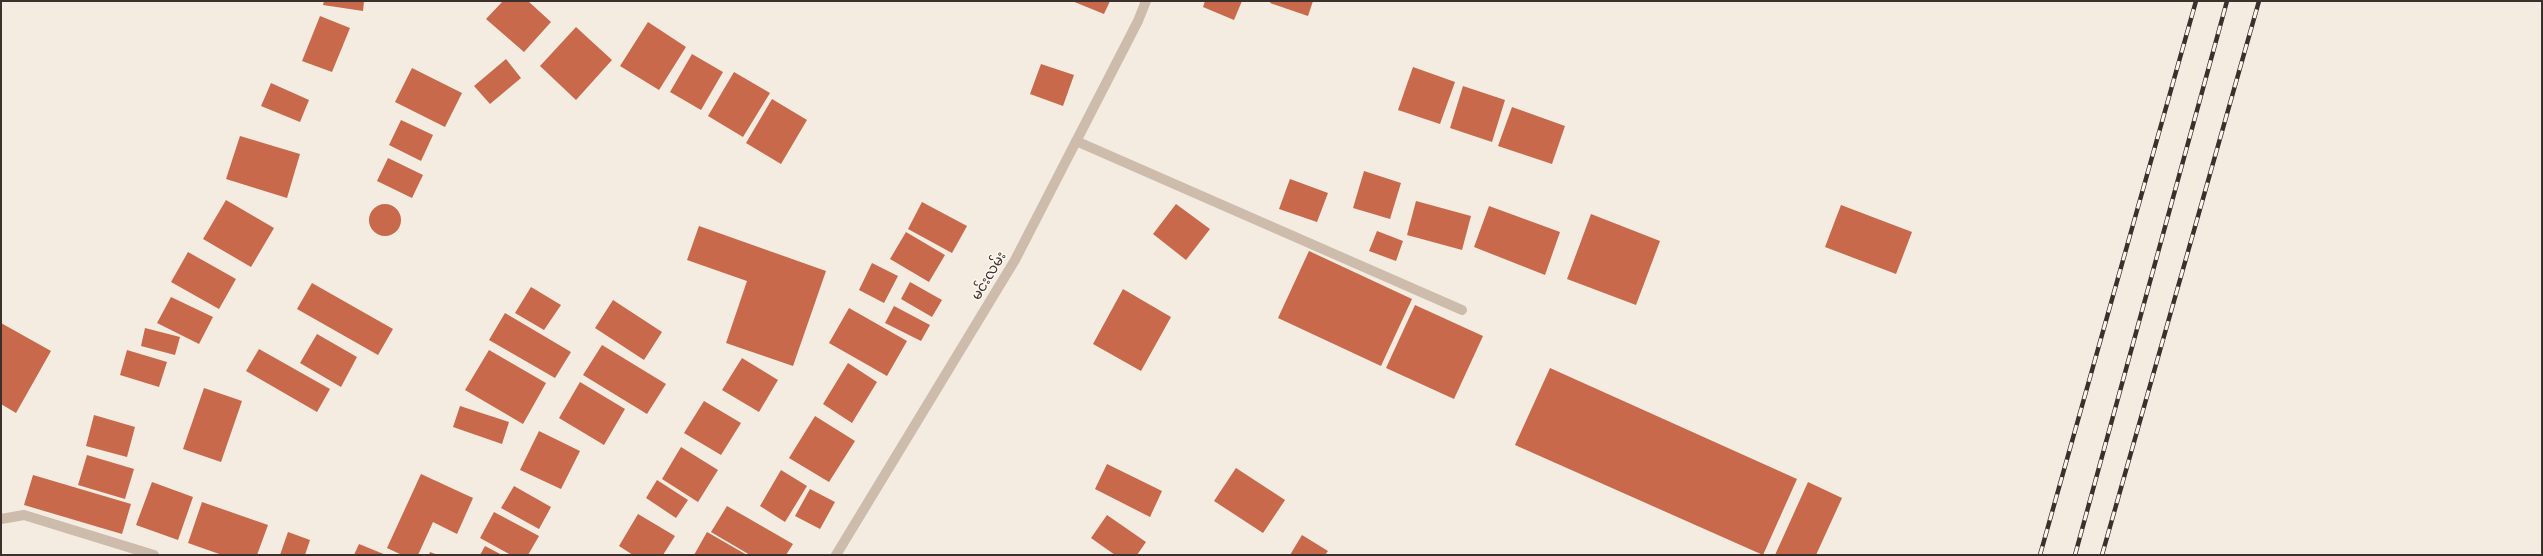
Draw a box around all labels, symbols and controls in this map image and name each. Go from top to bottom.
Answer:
street label: မင်းလမ်း [968,249,1010,303]

